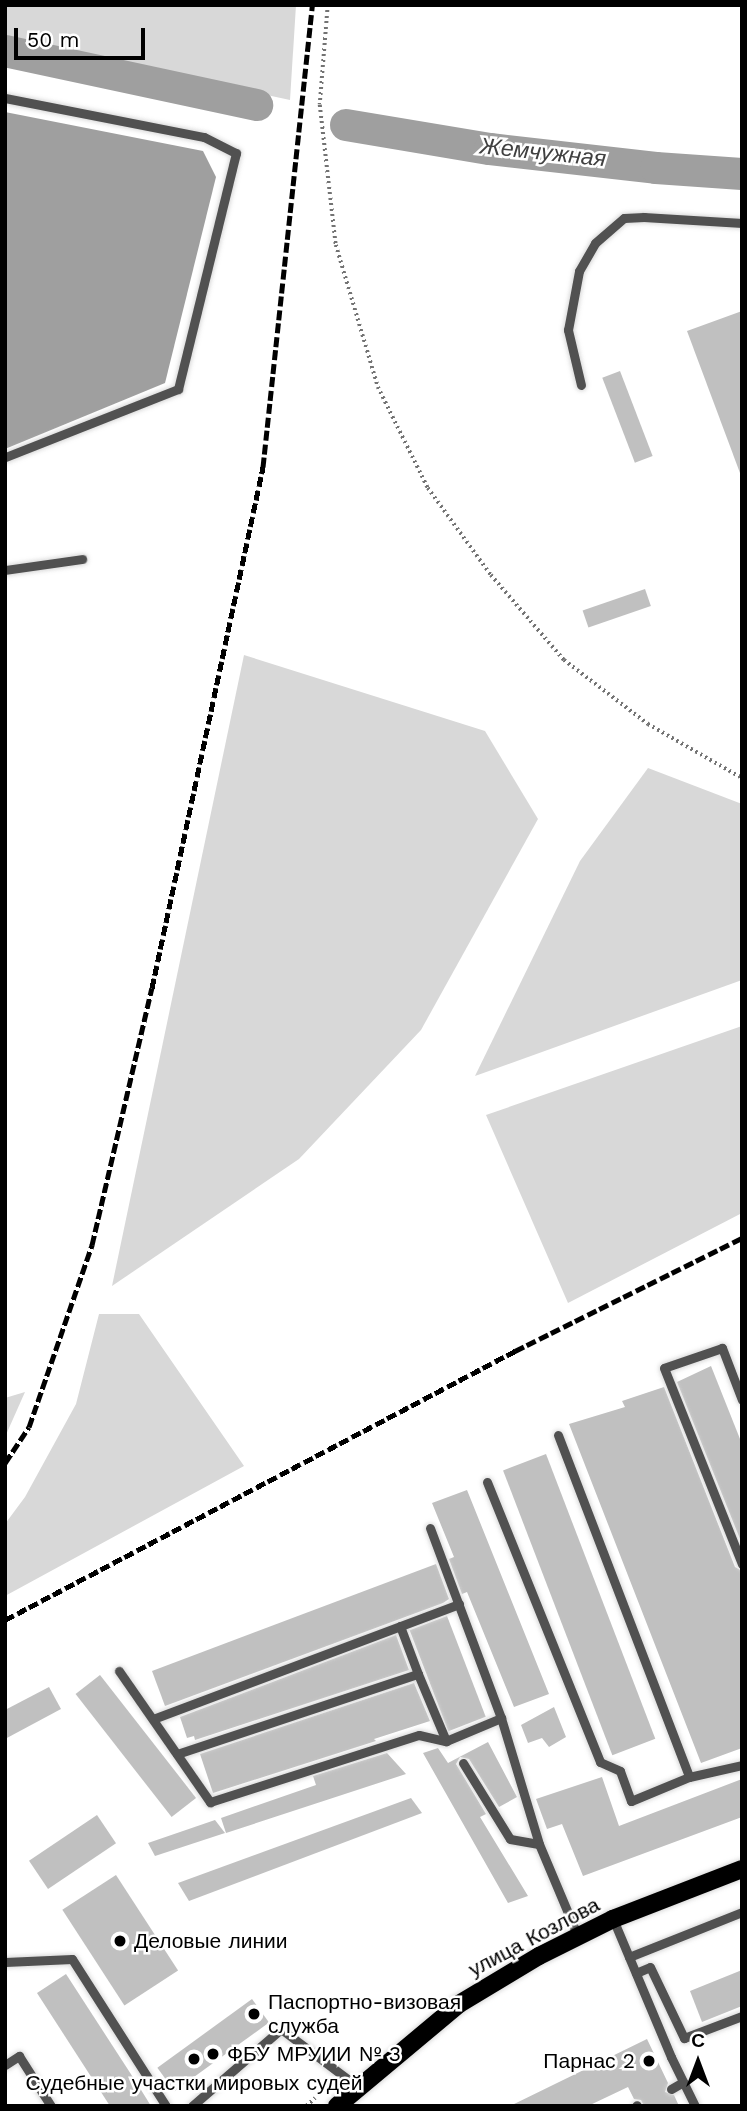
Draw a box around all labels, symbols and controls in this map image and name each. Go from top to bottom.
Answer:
scale bar [18,14,149,58]
text: 50 m [27,27,79,52]
water label: Жемчужная [479,133,607,173]
street label: улица Козлова [464,1892,604,1982]
place label: Деловые линии [134,1928,288,1954]
marker: Деловые линии [112,1933,128,1949]
place label: Паспортно-визовая служба [268,1989,461,2039]
marker: Паспортно-визовая служба [246,2006,262,2022]
north arrow [663,2027,733,2097]
text: С [691,2029,705,2052]
place label: ФБУ МРУИИ № 3 [227,2041,401,2067]
marker: ФБУ МРУИИ № 3 [205,2046,221,2062]
place label: Парнас 2 [543,2048,635,2074]
marker: Судебные участки мировых судей [186,2051,202,2067]
marker: Парнас 2 [641,2053,657,2069]
place label: Судебные участки мировых судей [26,2070,362,2096]

